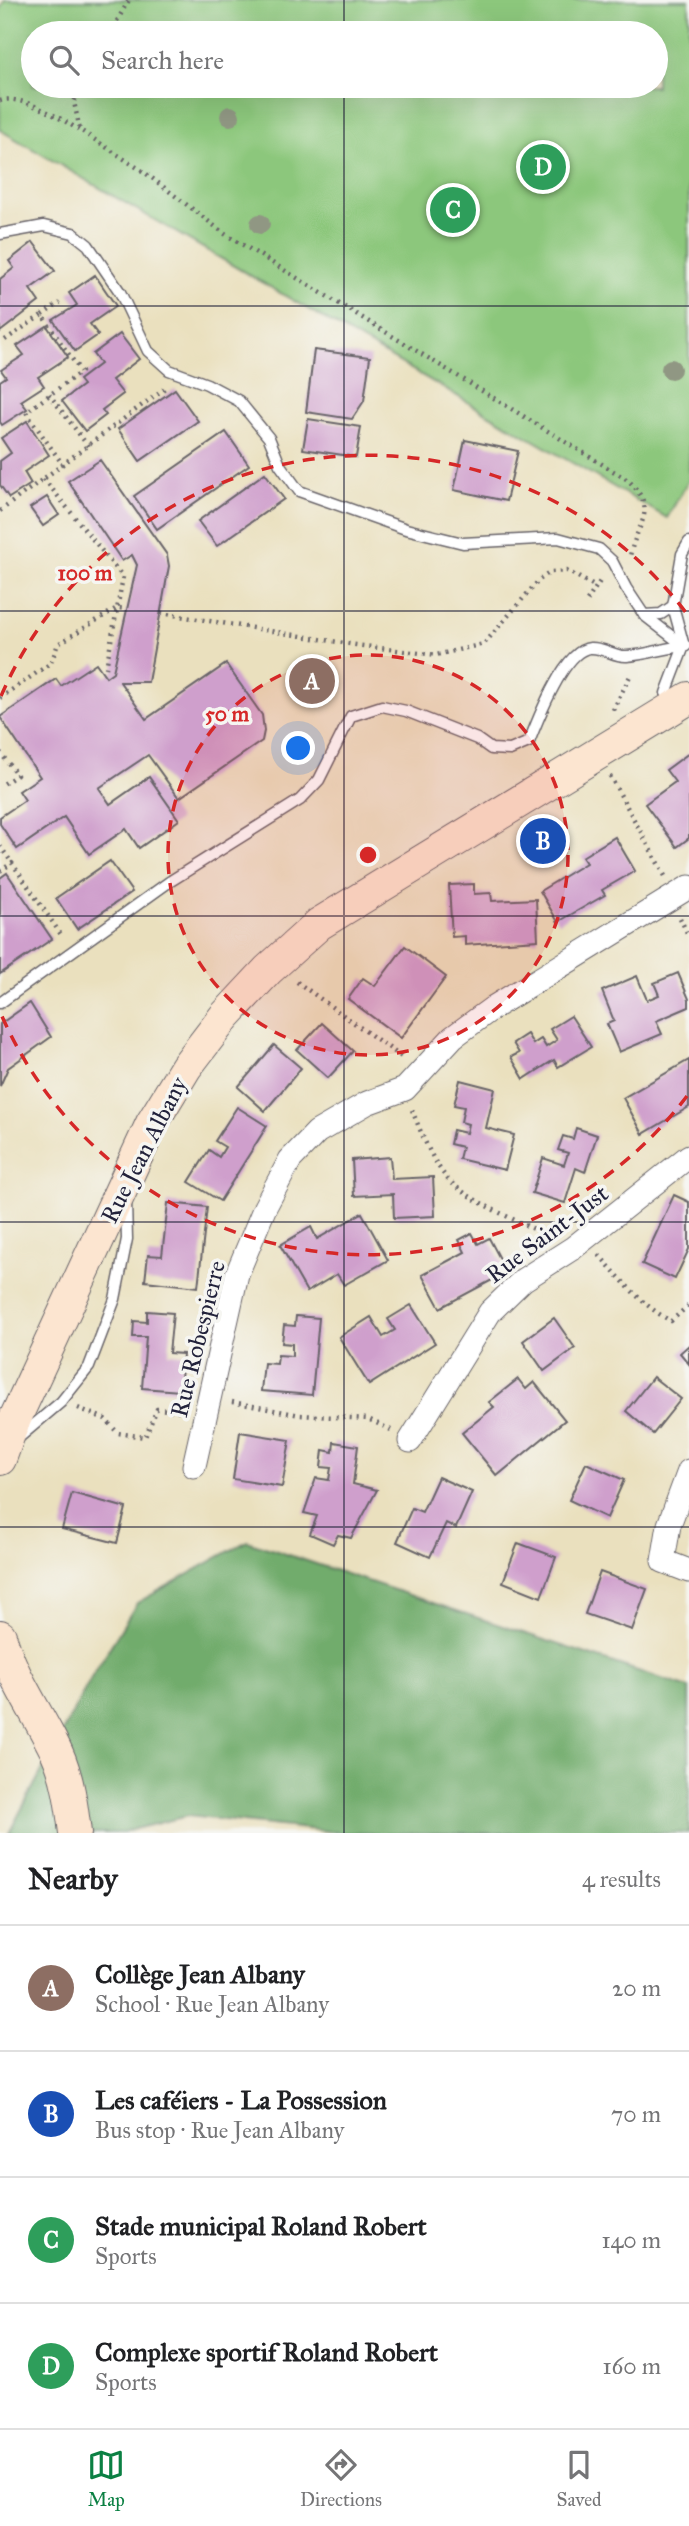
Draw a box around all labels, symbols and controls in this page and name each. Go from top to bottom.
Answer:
search box [21,21,668,98]
icon: search [45,41,83,79]
text: Search here [101,44,224,76]
pin: D [520,141,566,193]
pin: C [430,184,476,236]
text: 100 m [58,560,113,586]
pin: A [289,655,335,707]
text: 50 m [205,701,249,727]
your location [281,731,315,765]
pin: B [520,815,566,867]
centre of rings [356,843,380,867]
street label: Rue Jean Albany [94,1071,194,1228]
street label: Rue Saint-Just [480,1178,615,1290]
street label: Rue Robespierre [164,1258,232,1420]
text: Nearby [28,1861,118,1897]
text: 4 results [582,1865,661,1893]
text: Collège Jean Albany [95,1958,305,1990]
text: A [43,1974,59,2002]
text: 20 m [612,1974,661,2002]
text: School · Rue Jean Albany [95,1990,329,2018]
text: Les caféiers - La Possession [95,2084,387,2116]
text: B [43,2100,59,2128]
text: 70 m [611,2100,661,2128]
text: Bus stop · Rue Jean Albany [95,2116,344,2144]
text: Stade municipal Roland Robert [95,2210,427,2242]
text: C [43,2226,59,2254]
text: 140 m [601,2226,661,2254]
text: Sports [95,2242,157,2270]
text: Complexe sportif Roland Robert [95,2336,438,2368]
text: D [42,2352,60,2380]
text: 160 m [603,2352,661,2380]
text: Sports [95,2368,157,2396]
tab: Map [87,2446,125,2511]
tab: Directions [300,2446,382,2511]
tab: Saved [557,2446,602,2511]

